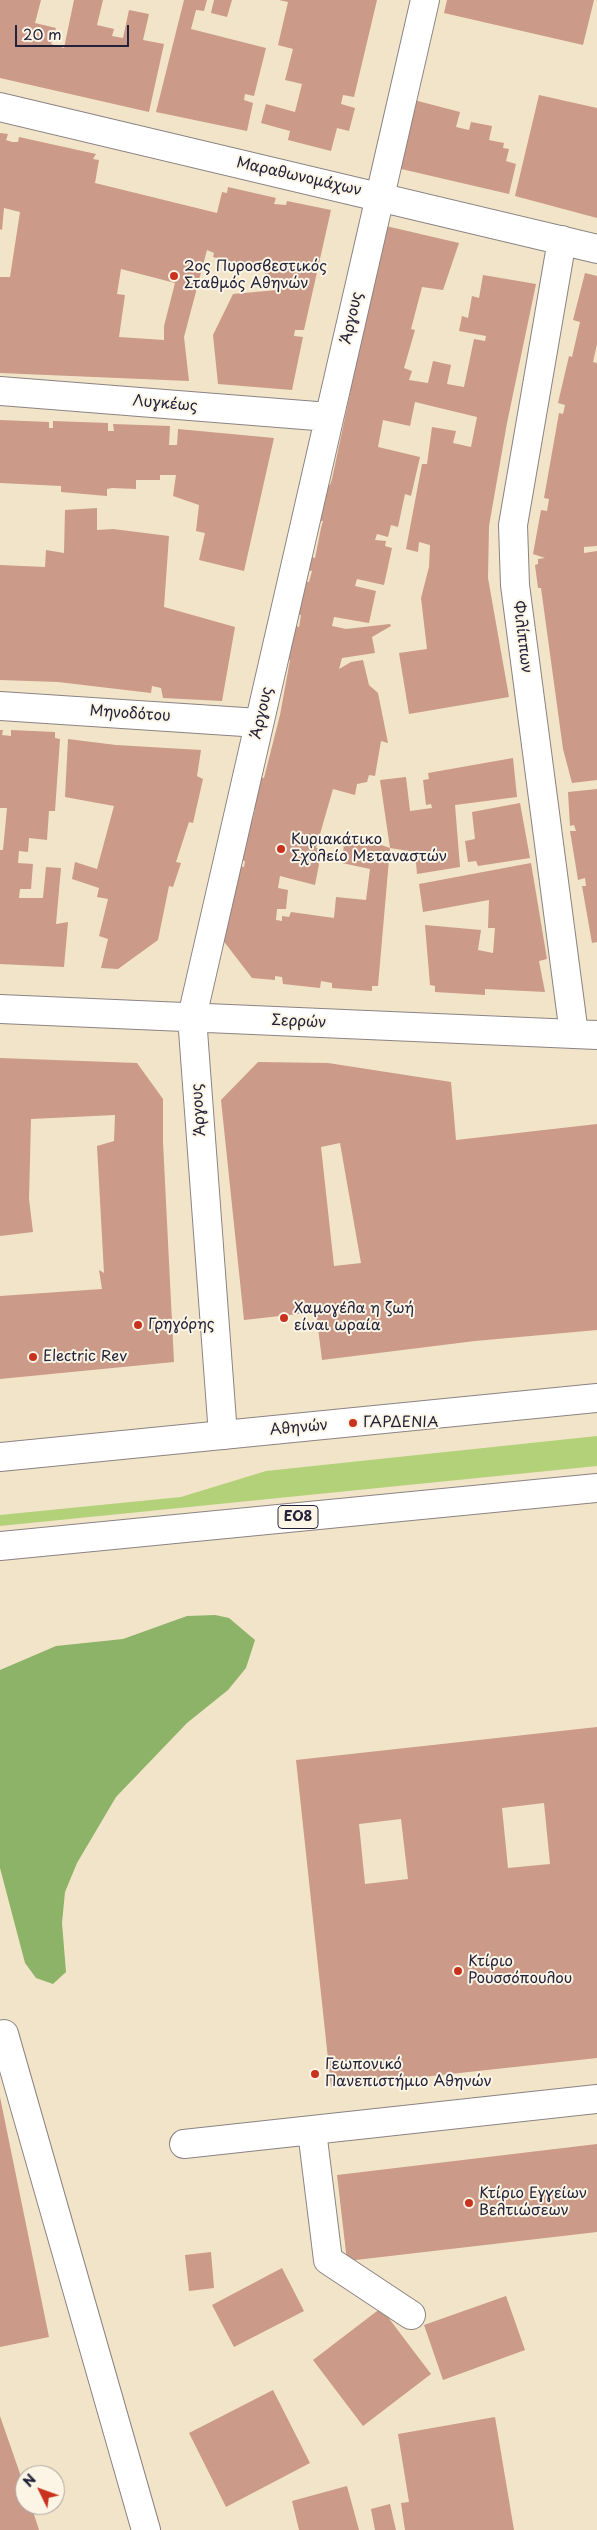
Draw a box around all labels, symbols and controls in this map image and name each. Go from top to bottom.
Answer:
scale bar [18,15,131,47]
text: 20 m [23,22,62,45]
street label: Μαραθωνομάχων [235,154,363,200]
place label: 2ος Πυροσβεστικός Σταθμός Αθηνών [184,258,327,293]
marker: 2ος Πυροσβεστικός Σταθμός Αθηνών [168,270,180,282]
street label: Άργους [337,290,367,346]
street label: Λυγκέως [132,392,198,416]
street label: Φιλίππων [509,600,535,674]
street label: Άργους [247,685,277,741]
street label: Μηνοδότου [89,702,171,726]
place label: Κυριακάτικο Σχολείο Μεταναστών [291,831,447,866]
marker: Κυριακάτικο Σχολείο Μεταναστών [275,843,287,855]
street label: Σερρών [271,1012,327,1032]
street label: Άργους [188,1083,210,1137]
place label: Χαμογέλα η ζωή είναι ωραία [294,1300,414,1335]
marker: Χαμογέλα η ζωή είναι ωραία [278,1312,290,1324]
place label: Γρηγόρης [148,1316,215,1334]
marker: Γρηγόρης [132,1319,144,1331]
place label: Electric Rev [43,1348,127,1366]
marker: Electric Rev [27,1351,39,1363]
place label: ΓΑΡΔΕΝΙΑ [363,1414,438,1432]
street label: Αθηνών [269,1416,329,1440]
marker: ΓΑΡΔΕΝΙΑ [347,1417,359,1429]
road number: ΕΟ8 [278,1505,318,1528]
place label: Κτίριο Ρουσσόπουλου [468,1953,572,1988]
marker: Κτίριο Ρουσσόπουλου [452,1965,464,1977]
place label: Γεωπονικό Πανεπιστήμιο Αθηνών [325,2056,492,2091]
marker: Γεωπονικό Πανεπιστήμιο Αθηνών [309,2068,321,2080]
place label: Κτίριο Εγγείων Βελτιώσεων [479,2185,587,2220]
marker: Κτίριο Εγγείων Βελτιώσεων [463,2197,475,2209]
north arrow [15,2465,65,2515]
text: N [18,2469,41,2491]

